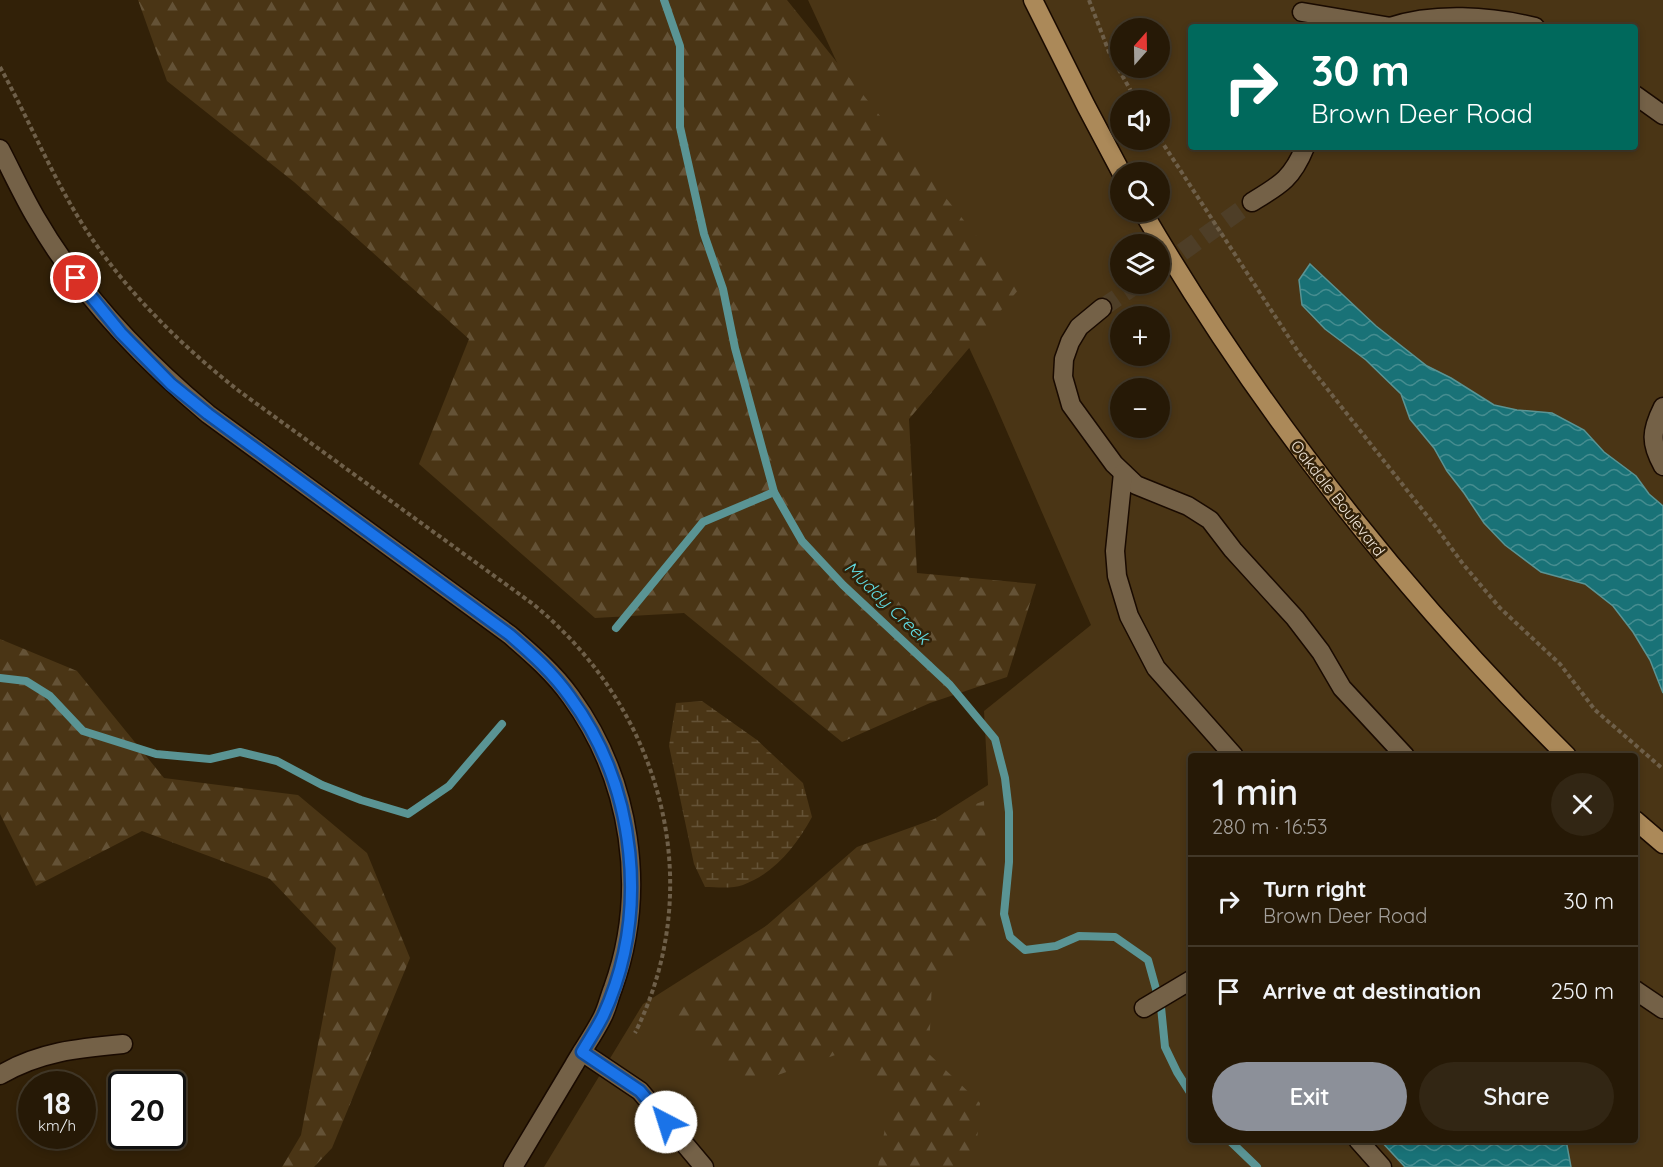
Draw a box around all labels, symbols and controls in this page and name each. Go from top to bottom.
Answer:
north arrow [1110,18,1170,78]
map controls [1110,18,1170,438]
text: 30 m [1311,44,1410,97]
icon: right [1212,48,1290,126]
button: sound [1110,90,1170,150]
text: Brown Deer Road [1311,96,1533,130]
button: search [1110,162,1170,222]
button: layers [1110,234,1170,294]
pin [50,252,101,303]
icon: arrive [59,261,92,294]
button: + [1110,306,1170,366]
button: − [1110,378,1170,438]
street label: Oakdale Boulevard [1286,436,1390,560]
water label: Muddy Creek [840,556,936,650]
text: 1 min [1212,769,1298,814]
button: close [1551,773,1614,836]
text: 280 m · 16:53 [1212,814,1328,839]
text: Turn right [1263,875,1367,903]
icon: right [1212,885,1245,918]
text: 30 m [1563,887,1614,915]
text: Brown Deer Road [1263,903,1427,928]
icon: arrive [1212,975,1245,1008]
text: Arrive at destination [1263,977,1481,1005]
text: 250 m [1551,977,1614,1005]
button: Exit [1212,1062,1407,1131]
button: Share [1419,1062,1614,1131]
speed limit sign: 20 [108,1071,186,1149]
text: 18 [43,1084,71,1122]
position arrow [634,1090,698,1154]
text: km/h [38,1116,76,1135]

